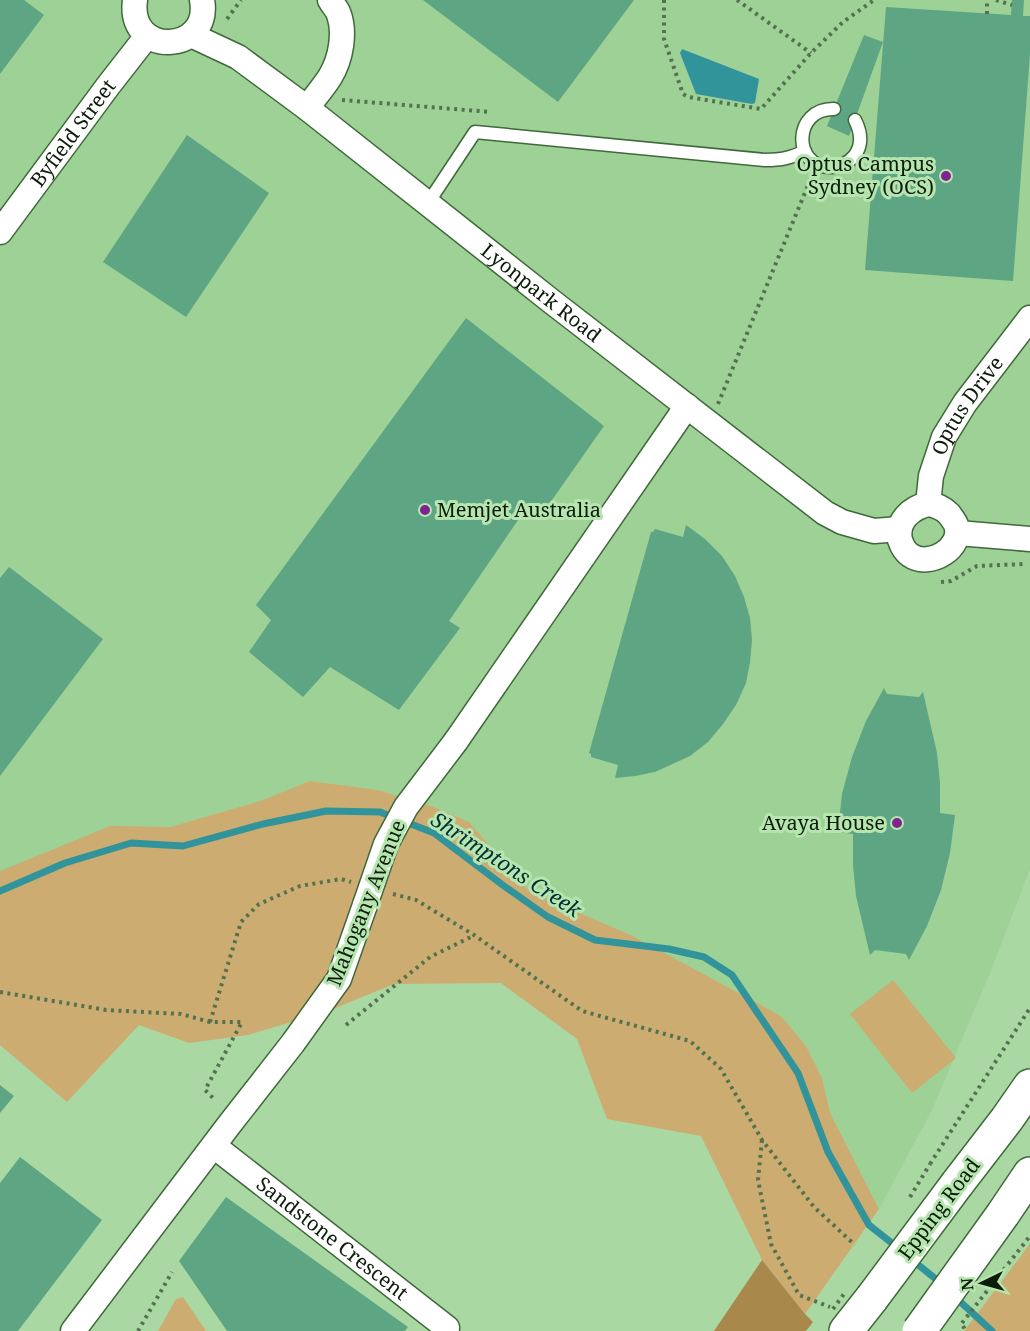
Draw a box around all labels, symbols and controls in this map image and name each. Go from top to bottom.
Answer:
street label: Byfield Street [24,73,121,192]
place label: Optus Campus Sydney (OCS) [796,150,934,200]
marker: Optus Campus Sydney (OCS) [939,169,953,183]
street label: Lyonpark Road [476,237,607,348]
street label: Optus Drive [925,350,1009,458]
place label: Memjet Australia [437,496,601,523]
marker: Memjet Australia [418,503,432,517]
water label: Shrimptons Creek [426,805,588,924]
place label: Avaya House [762,809,885,836]
street label: Mahogany Avenue [320,816,411,990]
marker: Avaya House [890,816,904,830]
street label: Epping Road [892,1152,986,1265]
street label: Sandstone Crescent [251,1170,414,1306]
north arrow [952,1253,1012,1313]
text: N [956,1277,979,1292]

